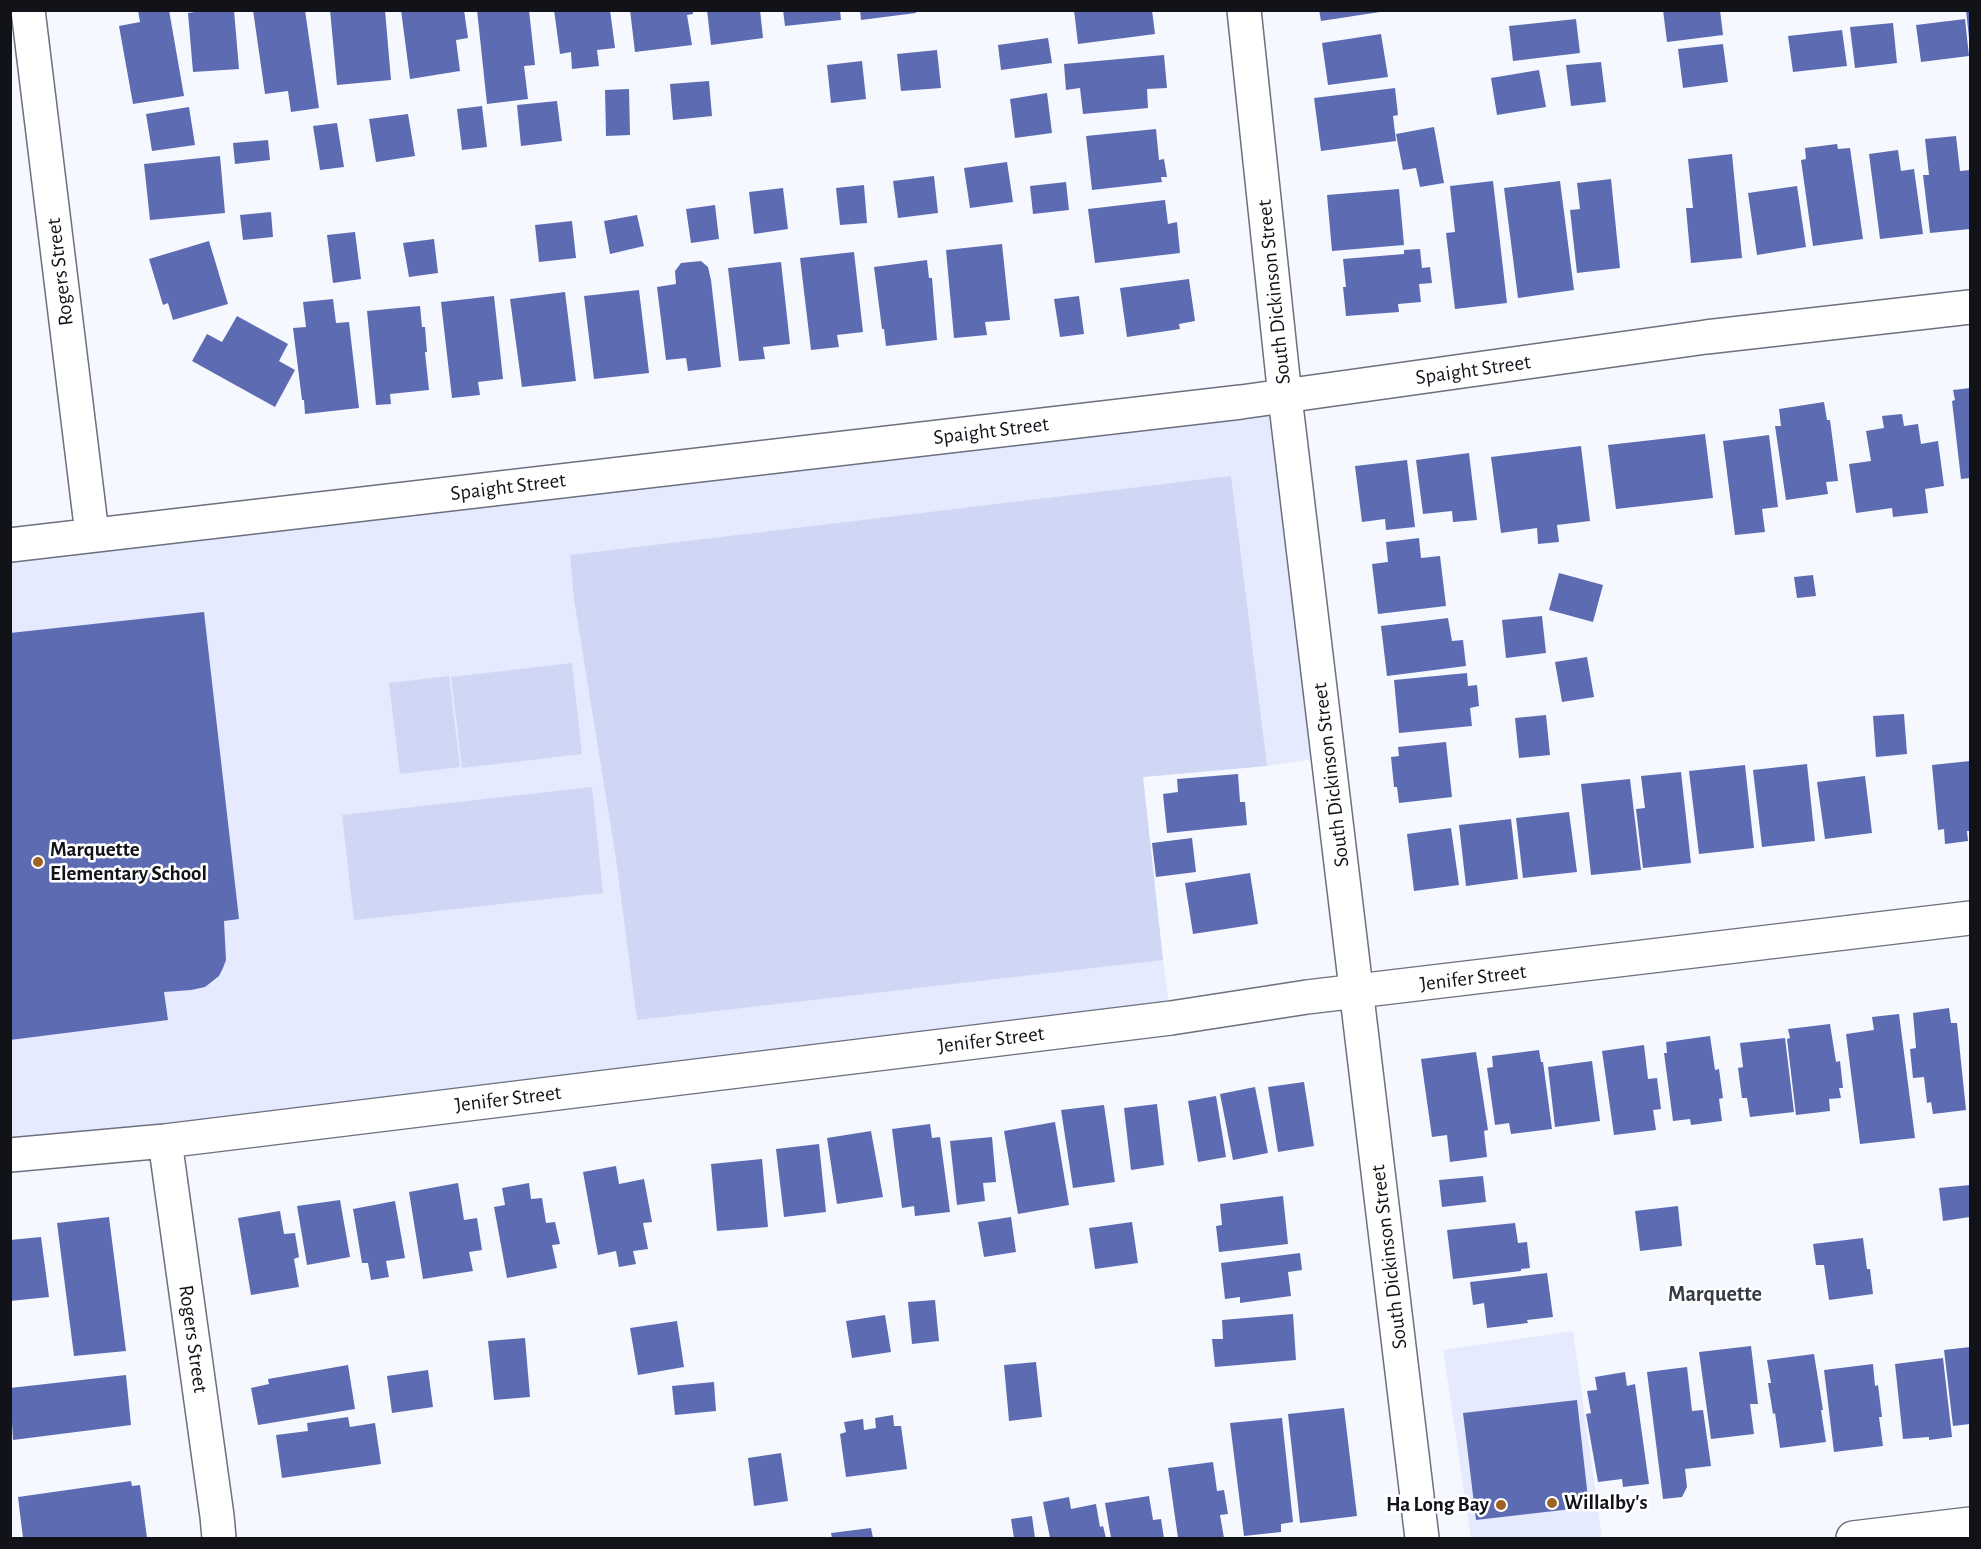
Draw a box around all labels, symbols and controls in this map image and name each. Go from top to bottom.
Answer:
street label: South Dickinson Street [1252,198,1296,386]
street label: Rogers Street [41,217,79,327]
street label: Spaight Street [1414,349,1532,391]
street label: Spaight Street [932,411,1050,451]
street label: Spaight Street [449,467,567,507]
street label: South Dickinson Street [1307,681,1355,869]
place label: Marquette Elementary School [50,837,207,887]
marker: Marquette Elementary School [31,855,45,869]
street label: Jenifer Street [1418,959,1528,997]
street label: Jenifer Street [936,1021,1046,1059]
street label: Jenifer Street [453,1080,563,1118]
street label: South Dickinson Street [1365,1163,1413,1351]
district label: Marquette [1668,1281,1762,1307]
street label: Rogers Street [173,1283,213,1395]
place label: Willalby's [1564,1490,1647,1516]
place label: Ha Long Bay [1386,1492,1489,1518]
marker: Willalby's [1545,1496,1559,1510]
marker: Ha Long Bay [1494,1498,1508,1512]

